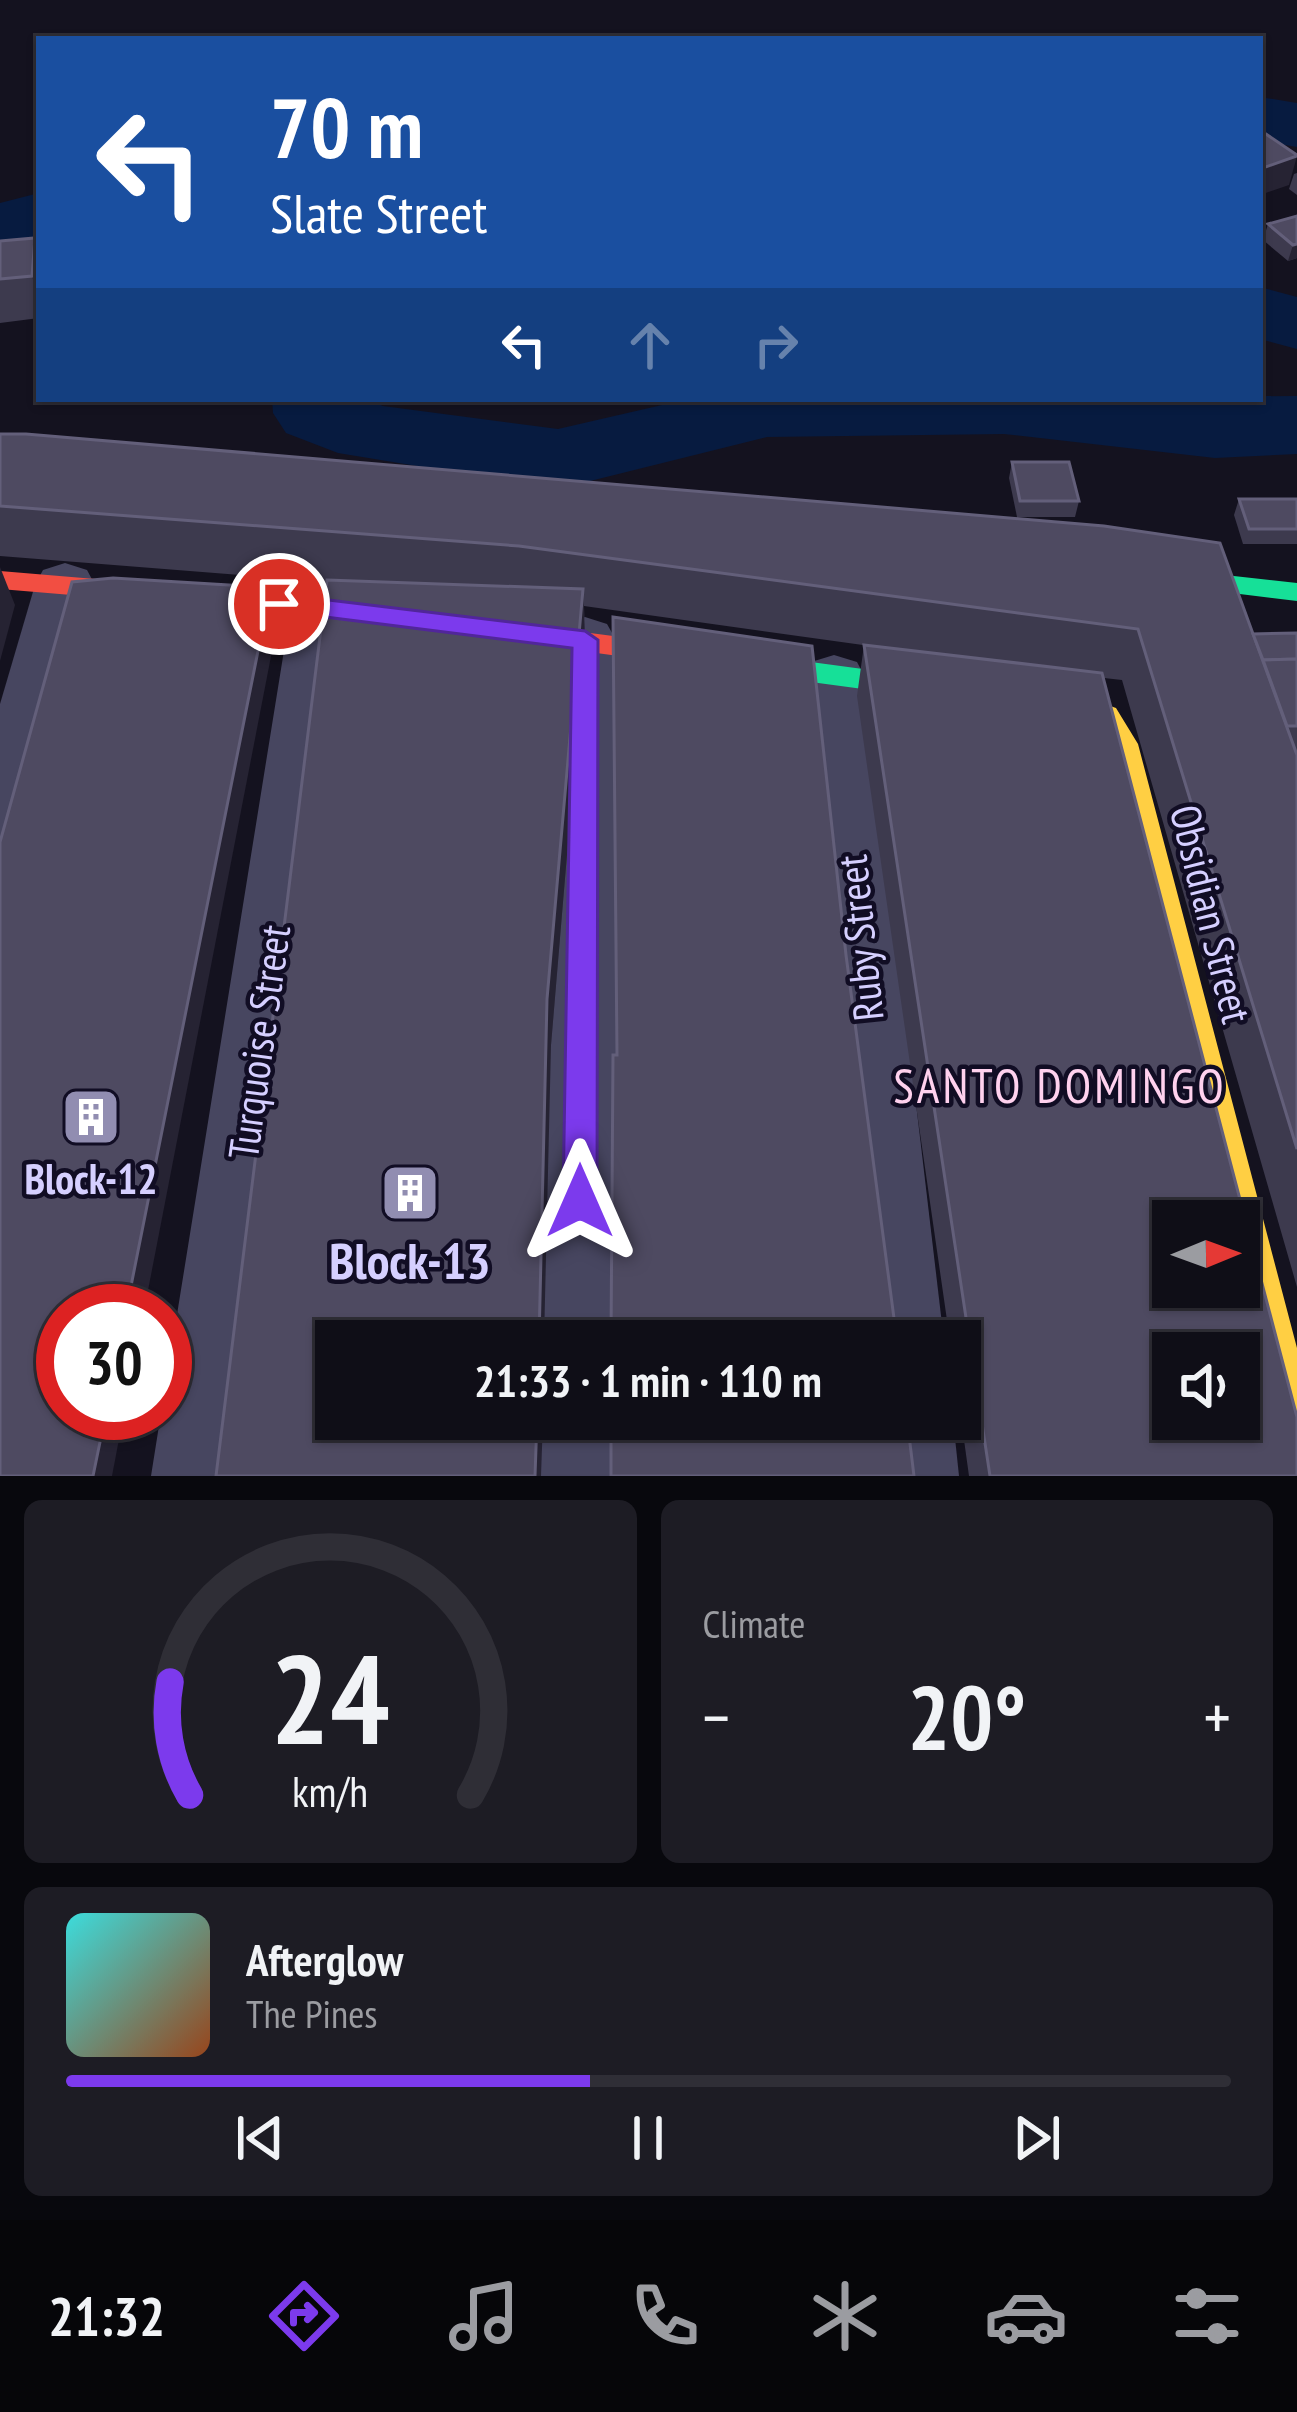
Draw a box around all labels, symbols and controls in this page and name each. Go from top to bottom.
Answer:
text: 70 m [270,72,423,181]
icon: left [72,84,228,240]
text: Slate Street [270,178,487,248]
icon: left [491,312,557,378]
icon: ahead [617,312,683,378]
icon: right [743,312,809,378]
pin [228,553,330,655]
icon: arrive [246,571,312,637]
street label: Obsidian Street [1158,799,1265,1029]
street label: Ruby Street [823,852,896,1024]
street label: Turquoise Street [215,921,302,1163]
district label: SANTO DOMINGO [893,1054,1227,1116]
building icon: Block-12 [60,1086,122,1148]
position arrow [517,1138,643,1264]
place label: Block-12 [25,1151,157,1206]
building icon: Block-13 [379,1162,441,1224]
north arrow [1152,1200,1260,1308]
map controls [1152,1200,1260,1440]
place label: Block-13 [329,1227,491,1293]
speed limit sign: 30 [36,1284,192,1440]
button: sound [1152,1332,1260,1440]
text: 21:33 · 1 min · 110 m [474,1351,822,1409]
text: Climate [703,1598,805,1649]
text: 24 [271,1617,390,1778]
text: 20° [907,1658,1026,1775]
text: − [703,1674,730,1759]
text: + [1204,1674,1231,1759]
text: km/h [292,1762,368,1818]
text: Afterglow [246,1930,403,1988]
text: The Pines [246,1988,377,2039]
icon: previous [227,2105,293,2171]
icon: pause [615,2105,681,2171]
icon: next [1004,2105,1070,2171]
icon: directions [262,2274,346,2358]
icon: music [442,2274,526,2358]
icon: phone [623,2274,707,2358]
icon: climate [803,2274,887,2358]
icon: car [984,2274,1068,2358]
icon: filters [1165,2274,1249,2358]
text: 21:32 [48,2281,165,2351]

